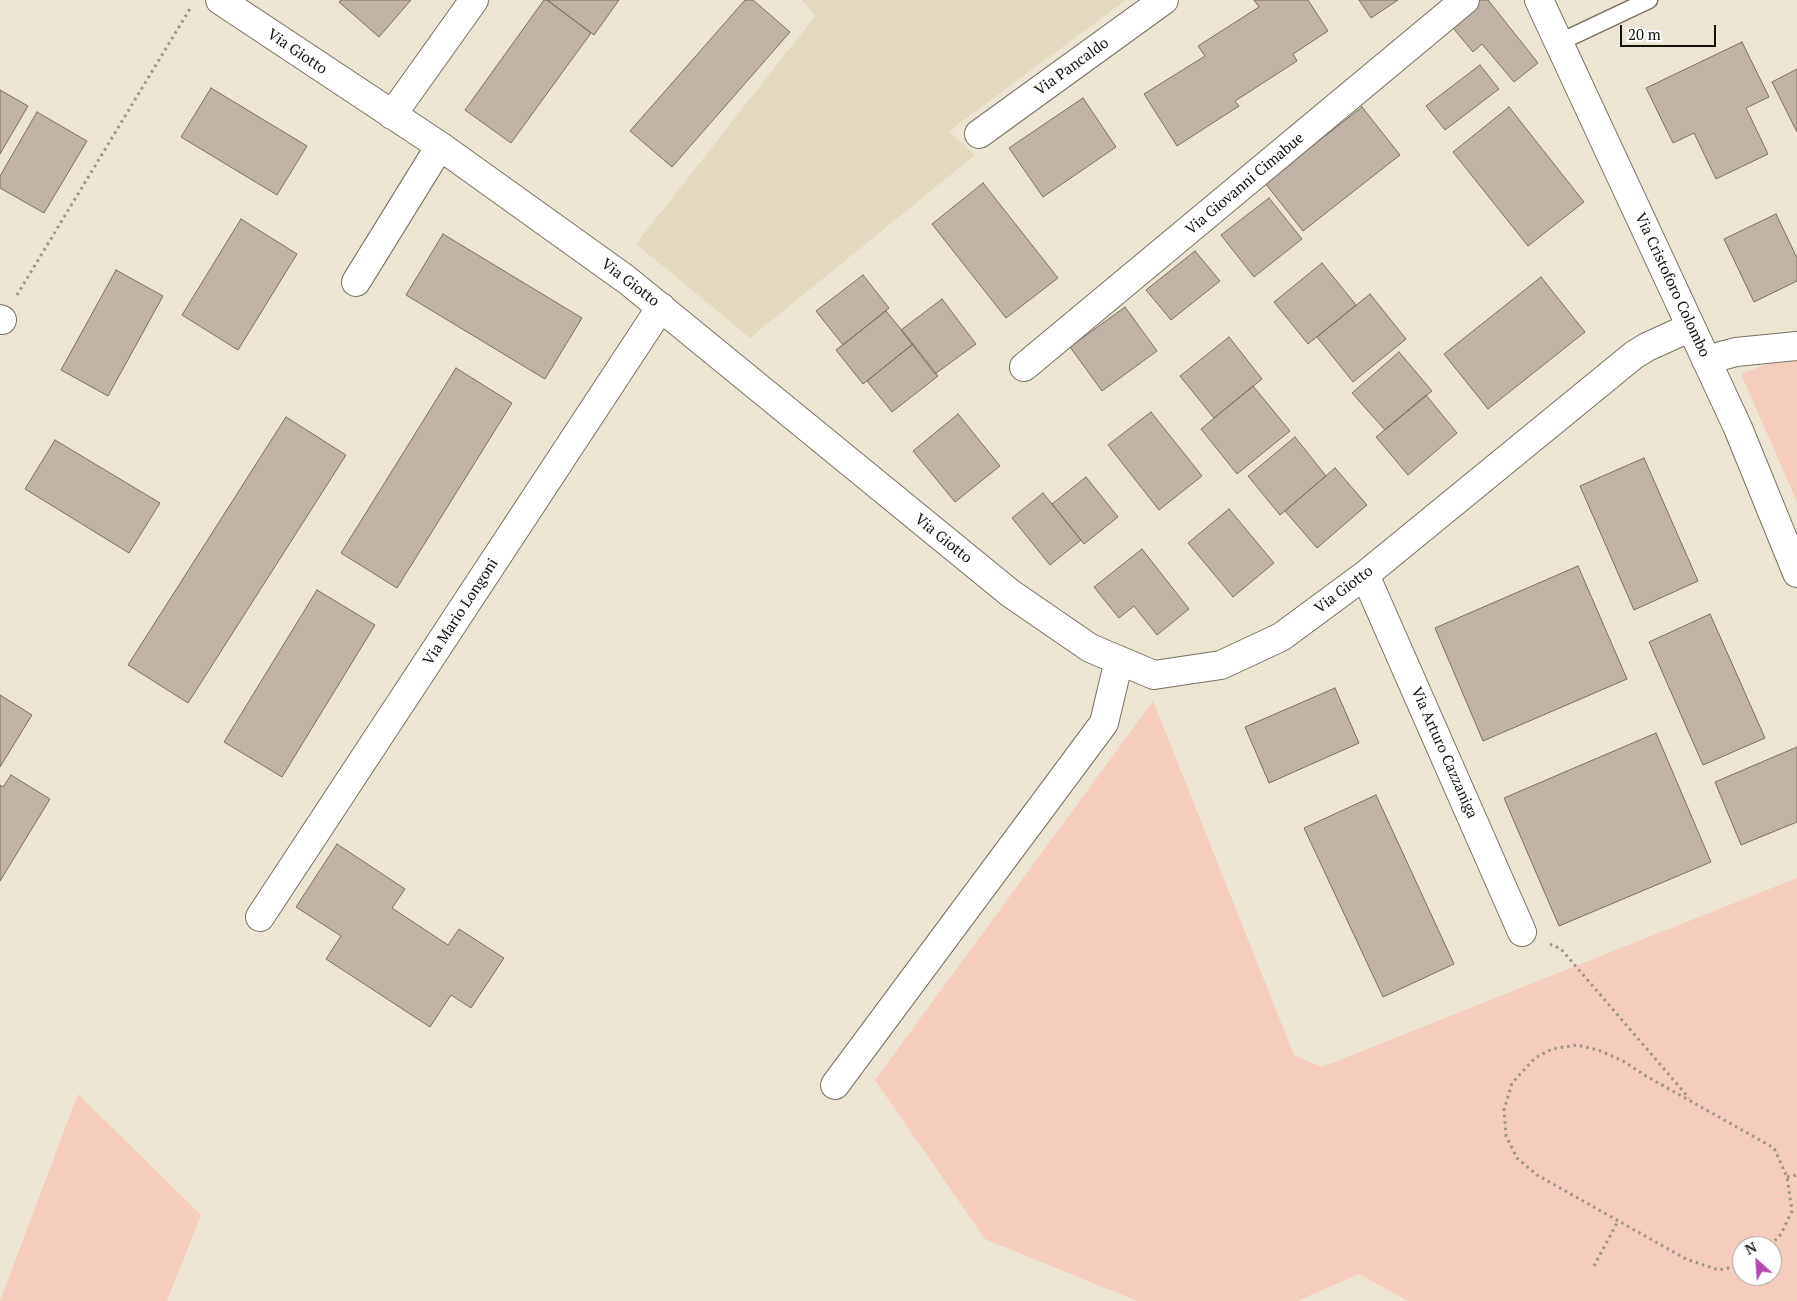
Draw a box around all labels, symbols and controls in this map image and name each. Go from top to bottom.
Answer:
scale bar [1622,15,1718,47]
text: 20 m [1628,24,1661,44]
street label: Via Giotto [264,25,330,79]
street label: Via Pancaldo [1031,34,1113,100]
street label: Via Giovanni Cimabue [1182,129,1308,239]
street label: Via Cristoforo Colombo [1631,210,1713,360]
street label: Via Giotto [597,255,663,311]
street label: Via Giotto [911,510,975,568]
street label: Via Mario Longoni [420,555,502,669]
street label: Via Giotto [1311,562,1377,618]
street label: Via Arturo Cazzaniga [1407,685,1481,821]
north arrow [1732,1236,1782,1286]
text: N [1742,1237,1760,1259]

